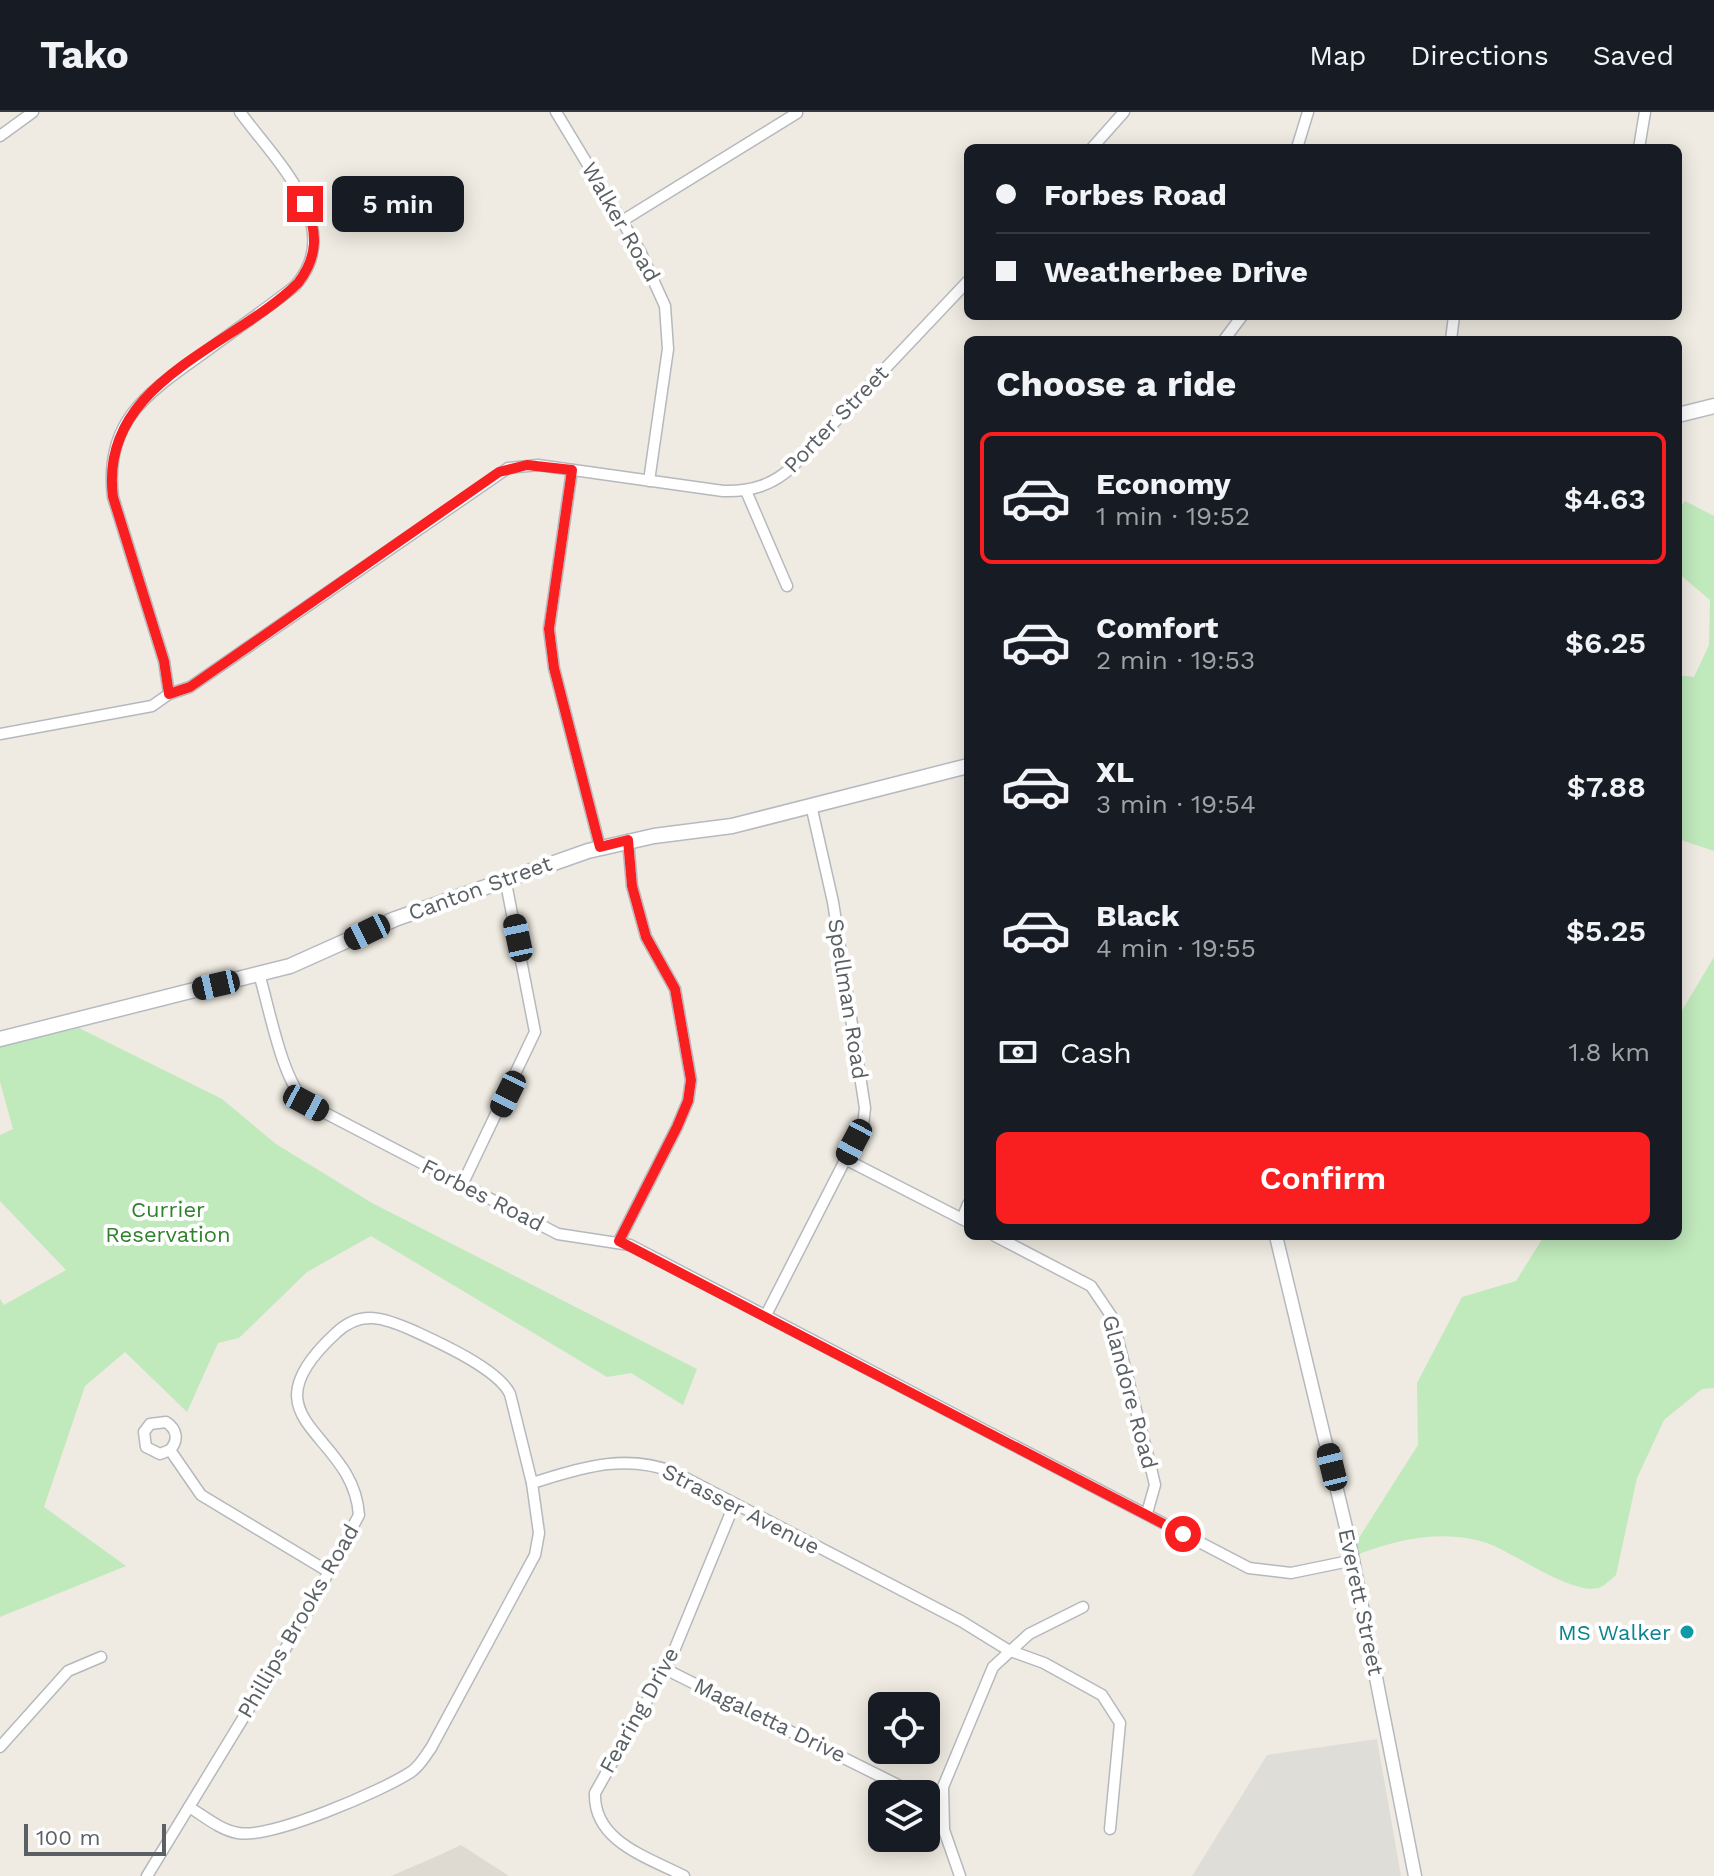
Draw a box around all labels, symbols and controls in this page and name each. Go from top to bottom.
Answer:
text: Tako [40,33,129,77]
text: Map [1309,39,1366,72]
text: Directions [1410,39,1549,72]
text: Saved [1593,39,1674,72]
street label: Walker Road [577,158,665,286]
callout: 5 min [333,176,465,232]
text: Forbes Road [1044,177,1227,212]
route end [287,186,323,222]
text: 5 min [362,189,434,219]
text: Weatherbee Drive [1044,254,1308,289]
street label: Porter Street [779,360,893,478]
text: Choose a ride [996,363,1236,405]
icon: car [1000,462,1072,534]
text: Economy [1096,466,1231,501]
text: $4.63 [1564,481,1646,516]
text: 1 min · 19:52 [1096,501,1250,531]
icon: car [1000,606,1072,678]
text: Comfort [1096,610,1218,645]
text: $6.25 [1565,625,1646,660]
text: 2 min · 19:53 [1096,645,1255,675]
icon: car [1000,750,1072,822]
text: XL [1096,754,1134,789]
text: $7.88 [1567,769,1646,804]
text: 3 min · 19:54 [1096,789,1256,819]
street label: Canton Street [405,850,555,926]
icon: car [1000,894,1072,966]
text: Black [1096,898,1180,933]
car [340,911,394,953]
car [501,912,535,964]
text: $5.25 [1566,913,1646,948]
street label: Spellman Road [823,917,873,1081]
text: 4 min · 19:55 [1096,933,1256,963]
car [190,968,242,1002]
icon: cash [996,1030,1040,1074]
text: Cash [1060,1035,1132,1070]
text: 1.8 km [1569,1037,1650,1067]
car [487,1067,529,1121]
car [279,1081,333,1125]
car [832,1115,876,1169]
button: Confirm [996,1132,1650,1224]
street label: Forbes Road [418,1154,548,1236]
park label: Currier Reservation [105,1197,231,1247]
street label: Glandore Road [1097,1312,1163,1472]
car [1315,1441,1349,1493]
street label: Strasser Avenue [658,1459,824,1559]
route start [1165,1516,1201,1552]
street label: Phillips Brooks Road [232,1520,364,1722]
street label: Everett Street [1333,1526,1389,1678]
place label: MS Walker [1558,1620,1671,1645]
marker: MS Walker [1678,1623,1696,1641]
street label: Fearing Drive [594,1643,684,1777]
street label: Magaletta Drive [690,1672,850,1768]
map controls [868,1692,940,1852]
button: locate [868,1692,940,1764]
button: layers [868,1780,940,1852]
scale bar [24,1820,166,1856]
text: 100 m [36,1825,100,1850]

